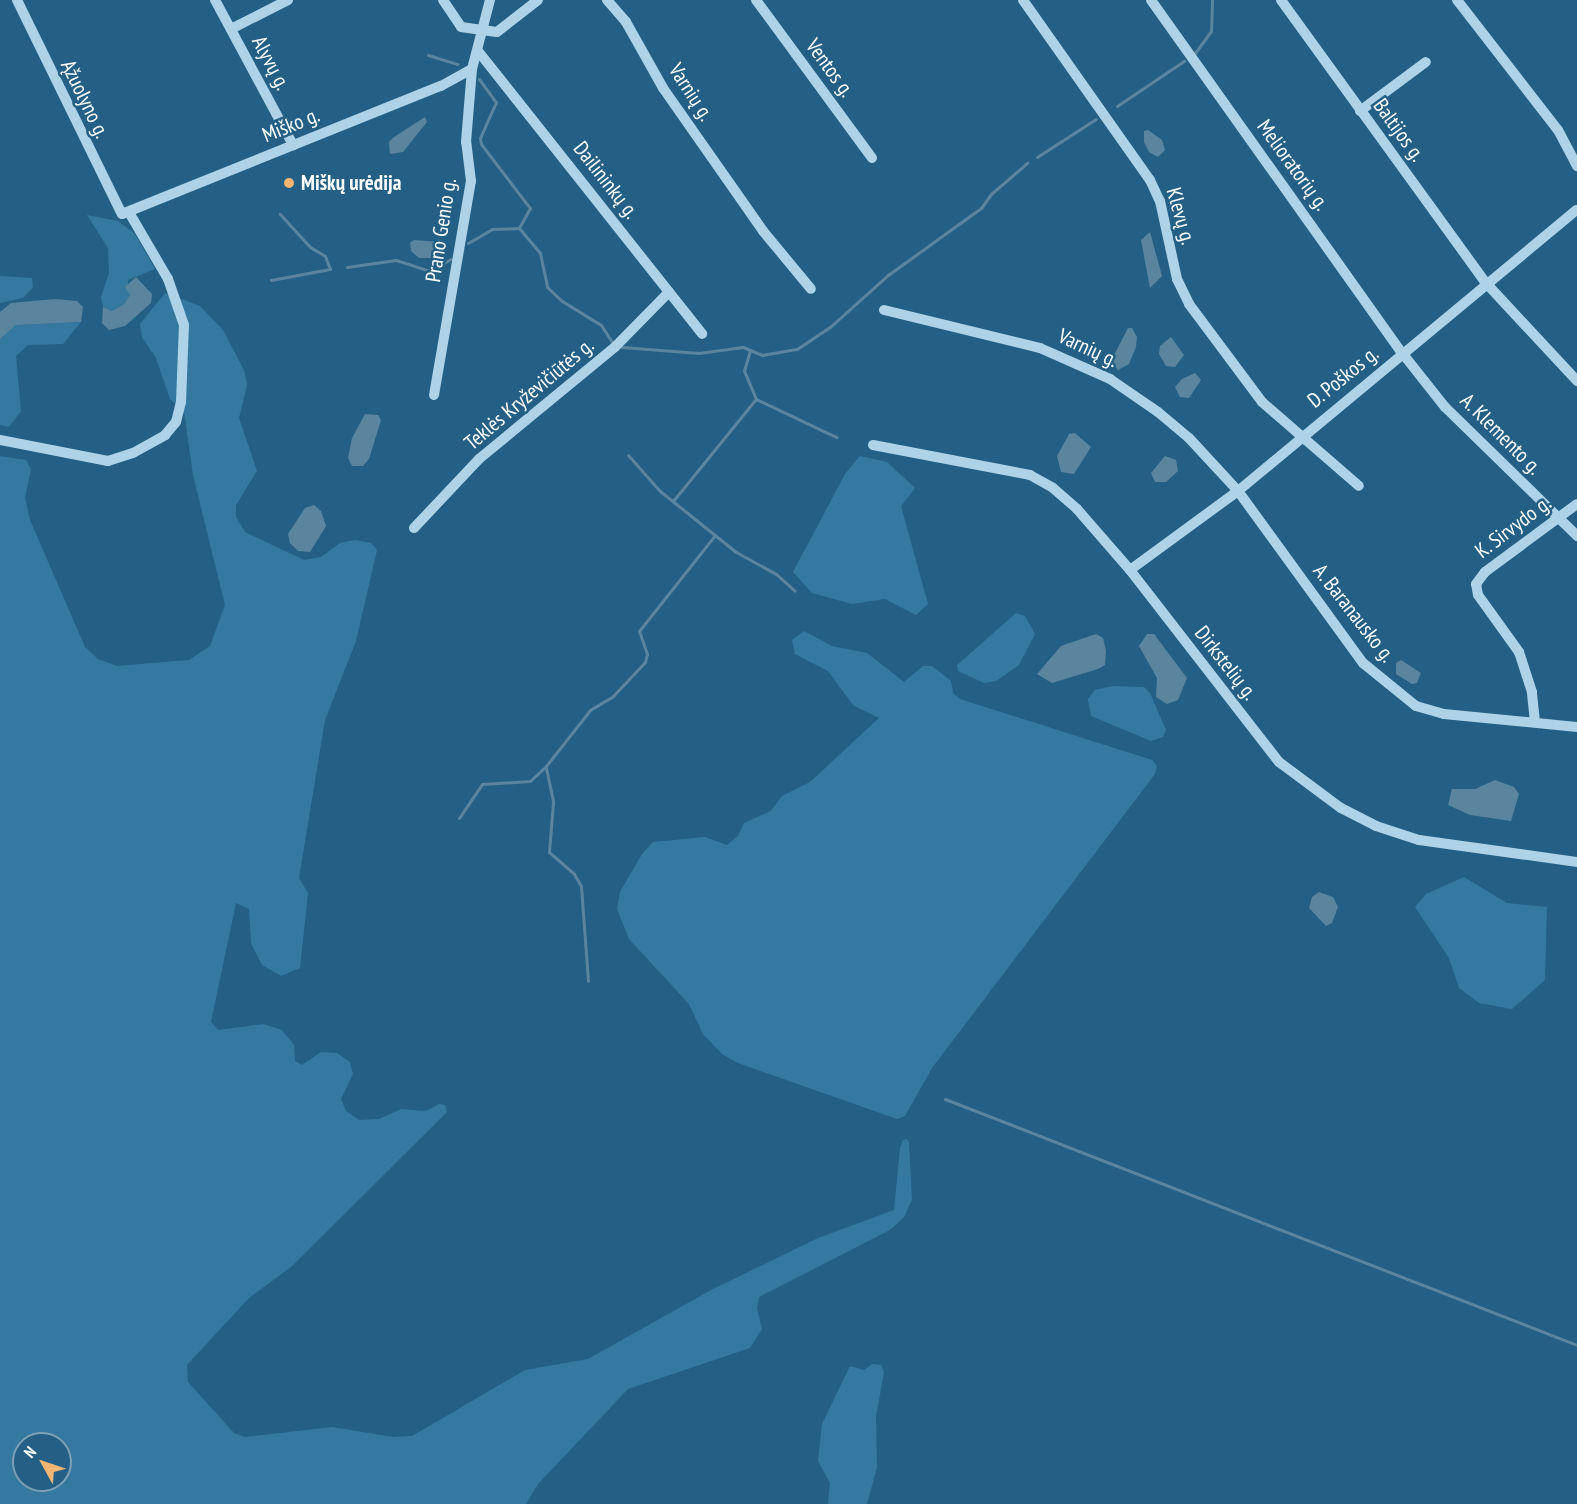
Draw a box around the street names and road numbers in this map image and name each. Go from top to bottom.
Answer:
street label: Alyvų g. [246,32,296,94]
street label: Ventos g. [801,34,859,102]
street label: Ąžuolyno g. [55,56,115,142]
street label: Varnių g. [663,59,719,125]
street label: Baltijos g. [1368,94,1430,166]
street label: Miško g. [259,102,323,148]
street label: Melioratorių g. [1252,115,1334,215]
street label: Dailininkų g. [568,136,644,224]
street label: Prano Genio g. [420,176,462,284]
street label: Klevų g. [1161,185,1201,247]
street label: Varnių g. [1054,323,1122,373]
street label: Teklės Kryževičiūtės g. [459,333,599,455]
street label: D. Poškos g. [1302,340,1384,414]
street label: A. Klemento g. [1455,388,1547,480]
street label: K. Sirvydo g. [1470,490,1556,564]
street label: A. Baranausko g. [1307,558,1401,668]
street label: Dirkstelių g. [1189,621,1263,705]

